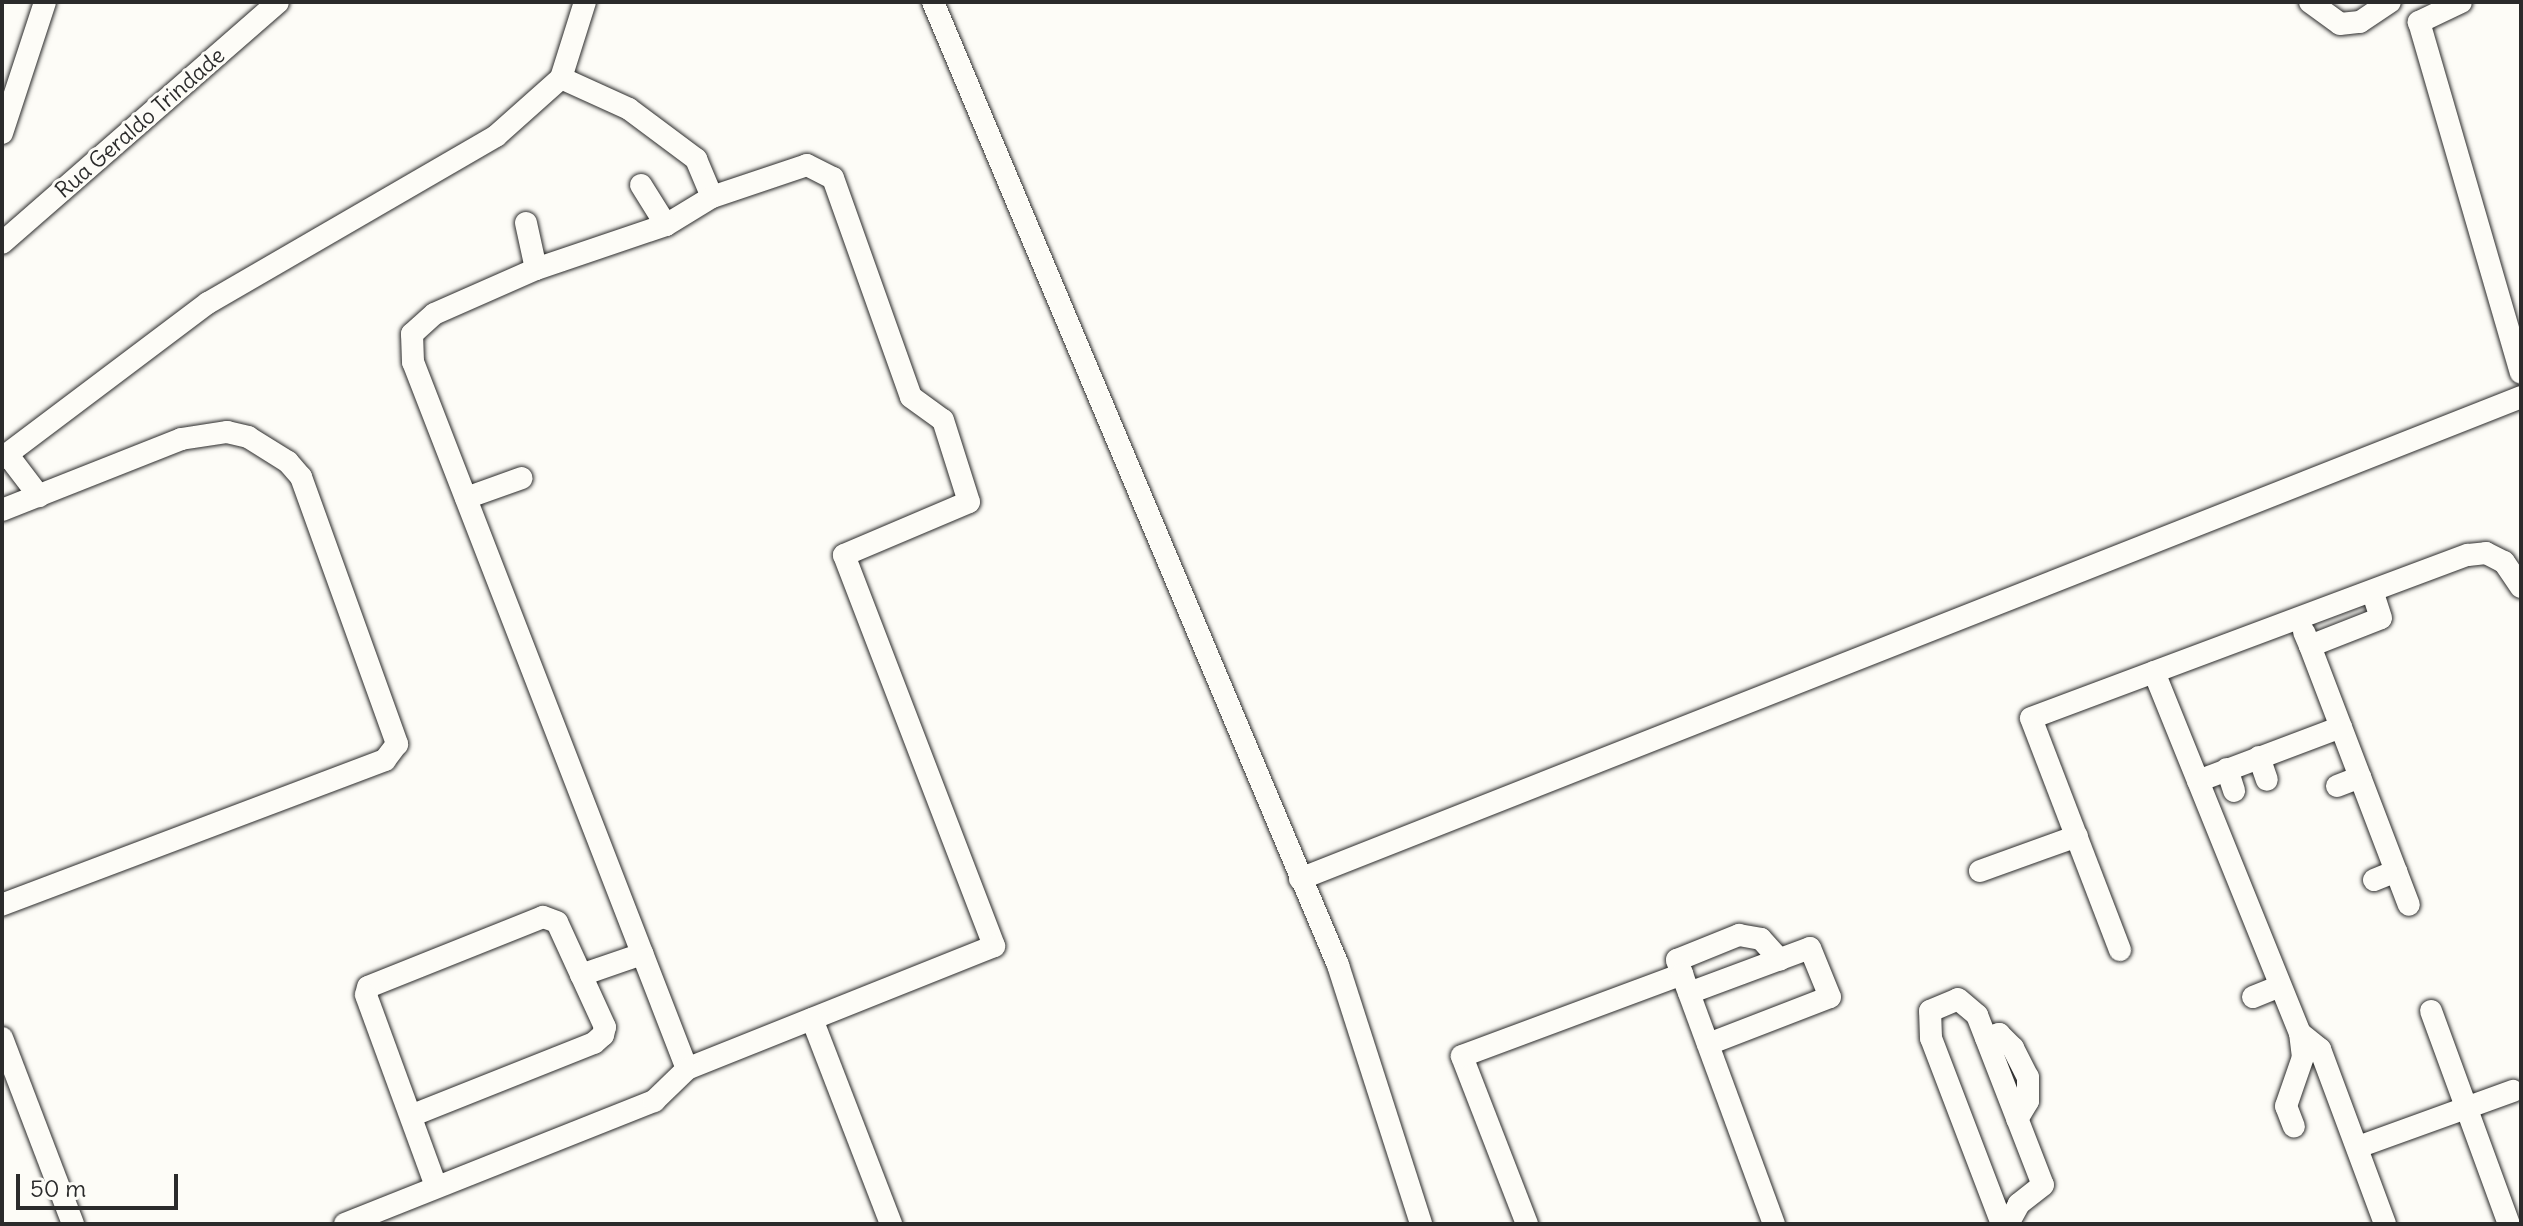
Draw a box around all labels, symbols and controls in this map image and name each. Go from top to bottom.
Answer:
street label: Rua Geraldo Trindade [50,42,230,204]
scale bar [20,1158,182,1208]
text: 50 m [30,1173,86,1203]

